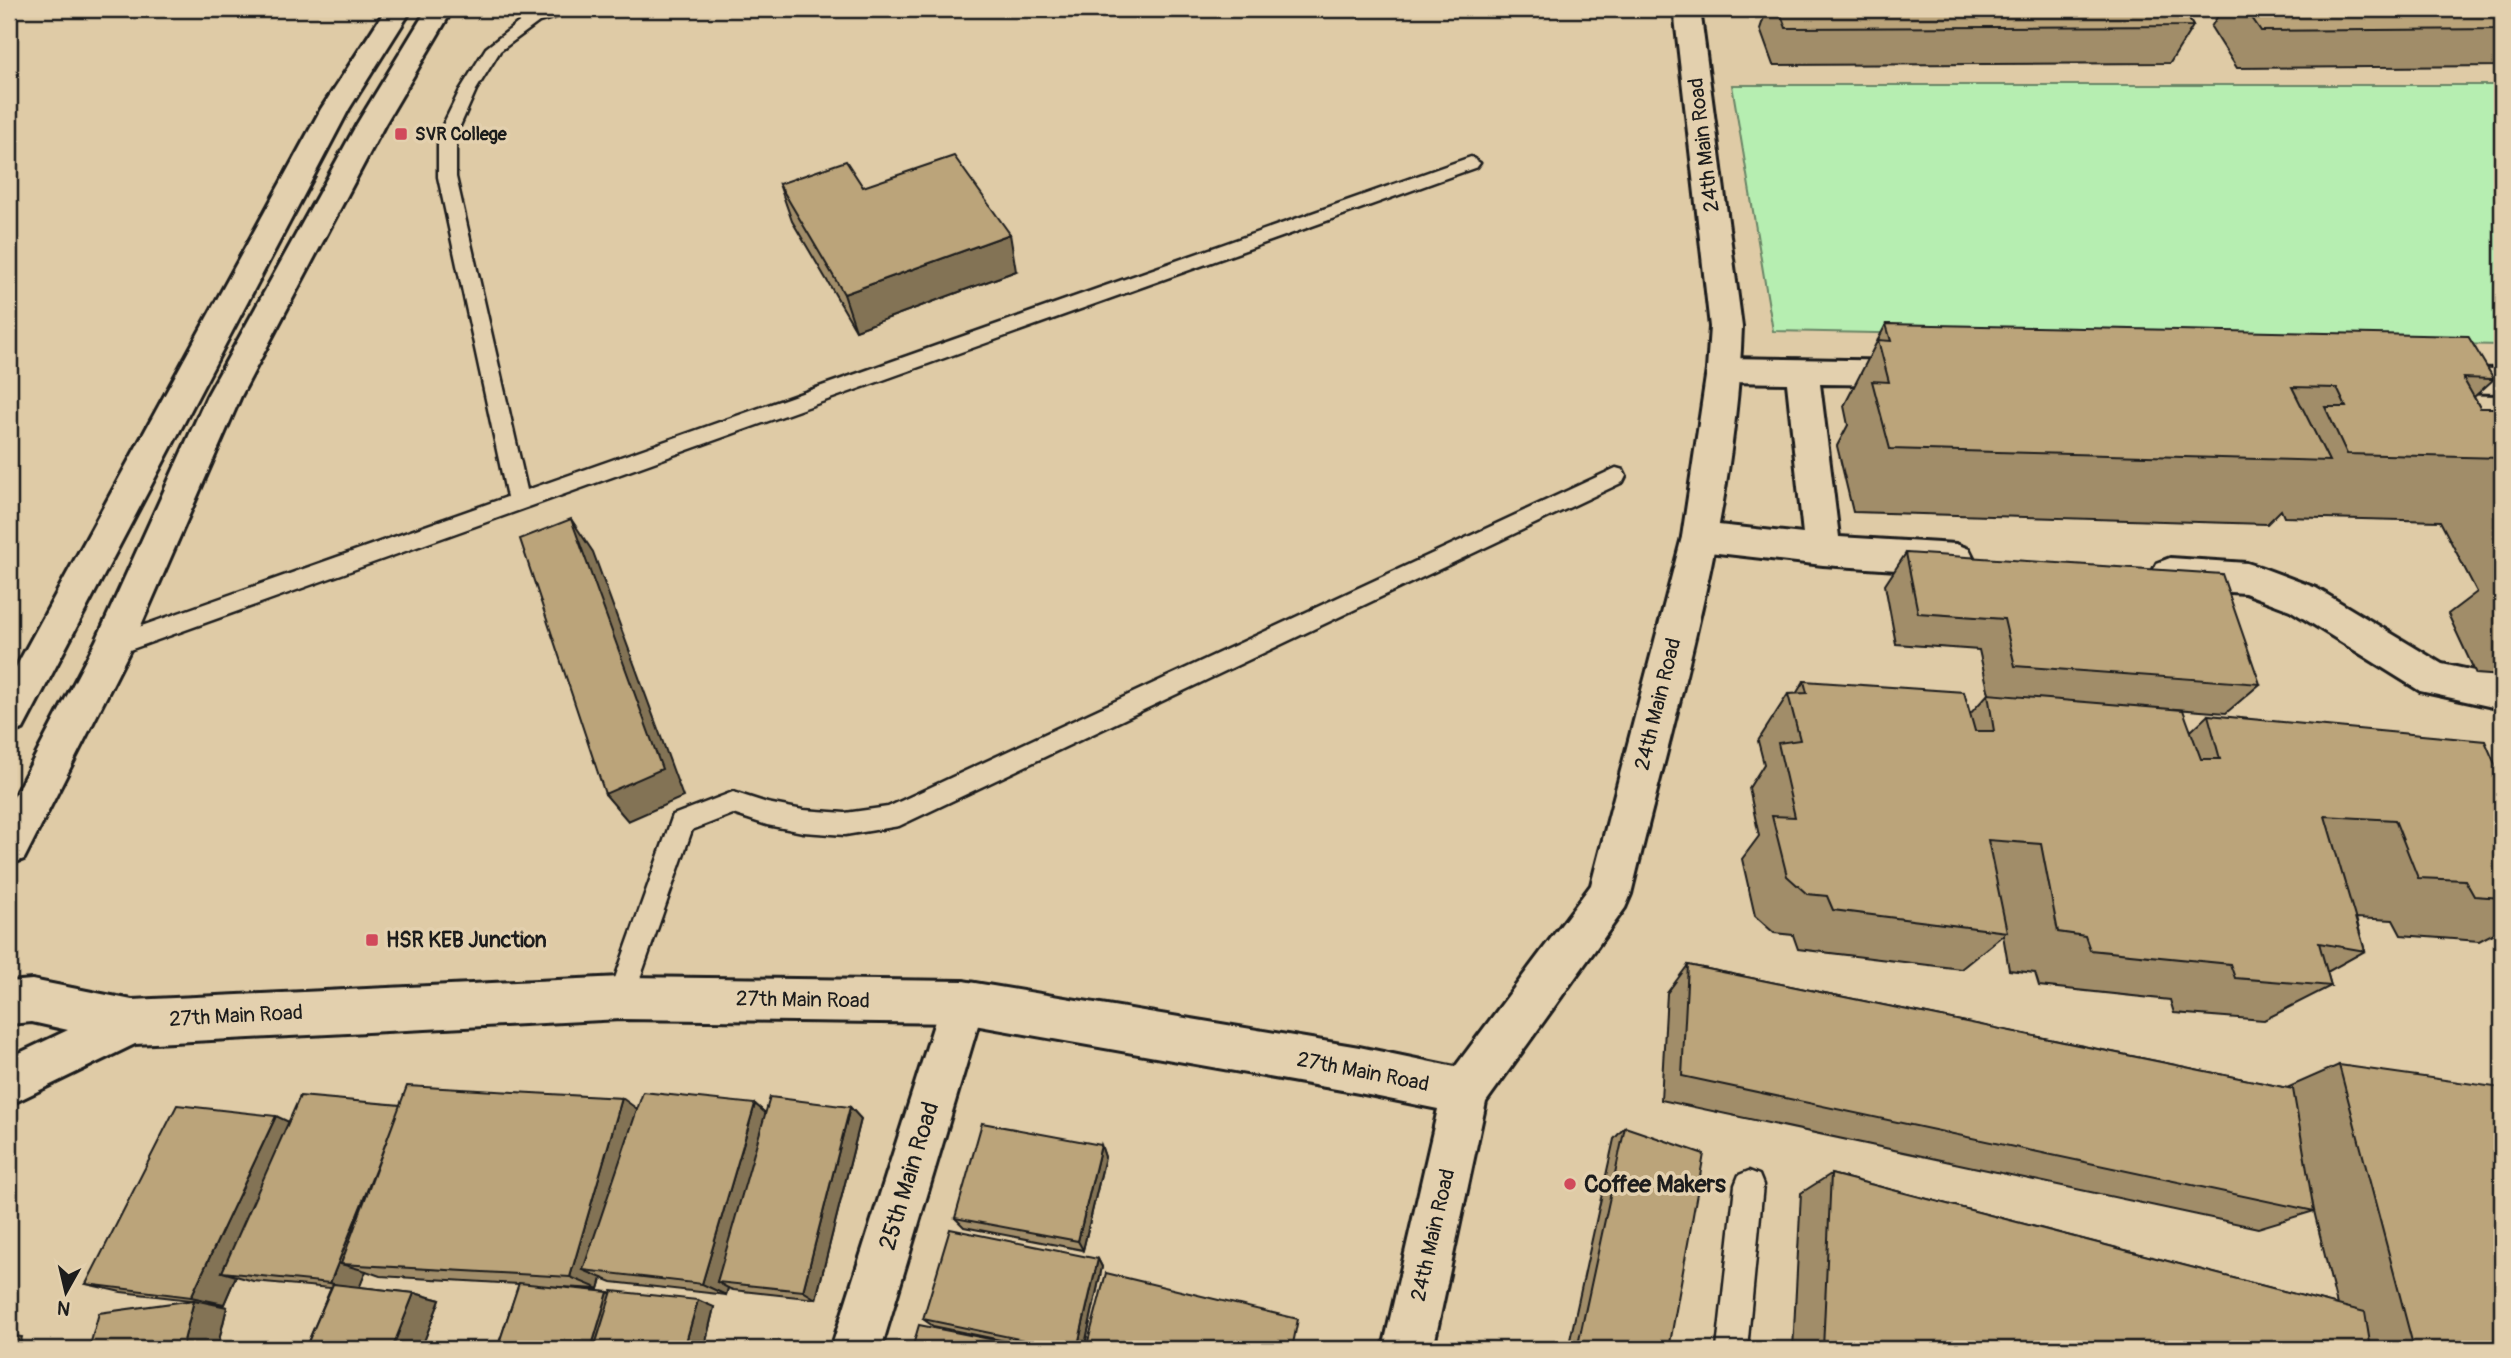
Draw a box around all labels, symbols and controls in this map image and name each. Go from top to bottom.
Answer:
street label: 24th Main Road [1682,76,1726,214]
place label: SVR College [415,123,508,146]
marker: SVR College [393,126,409,142]
street label: 24th Main Road [1629,635,1687,773]
place label: HSR KEB Junction [386,927,547,954]
marker: HSR KEB Junction [364,932,380,948]
street label: 27th Main Road [736,985,870,1015]
street label: 27th Main Road [168,999,304,1033]
street label: 27th Main Road [1295,1046,1431,1098]
street label: 25th Main Road [873,1098,945,1254]
street label: 24th Main Road [1405,1166,1461,1304]
place label: Coffee Makers [1584,1170,1726,1199]
marker: Coffee Makers [1562,1176,1578,1192]
north arrow [32,1256,102,1326]
text: N [56,1295,72,1321]

